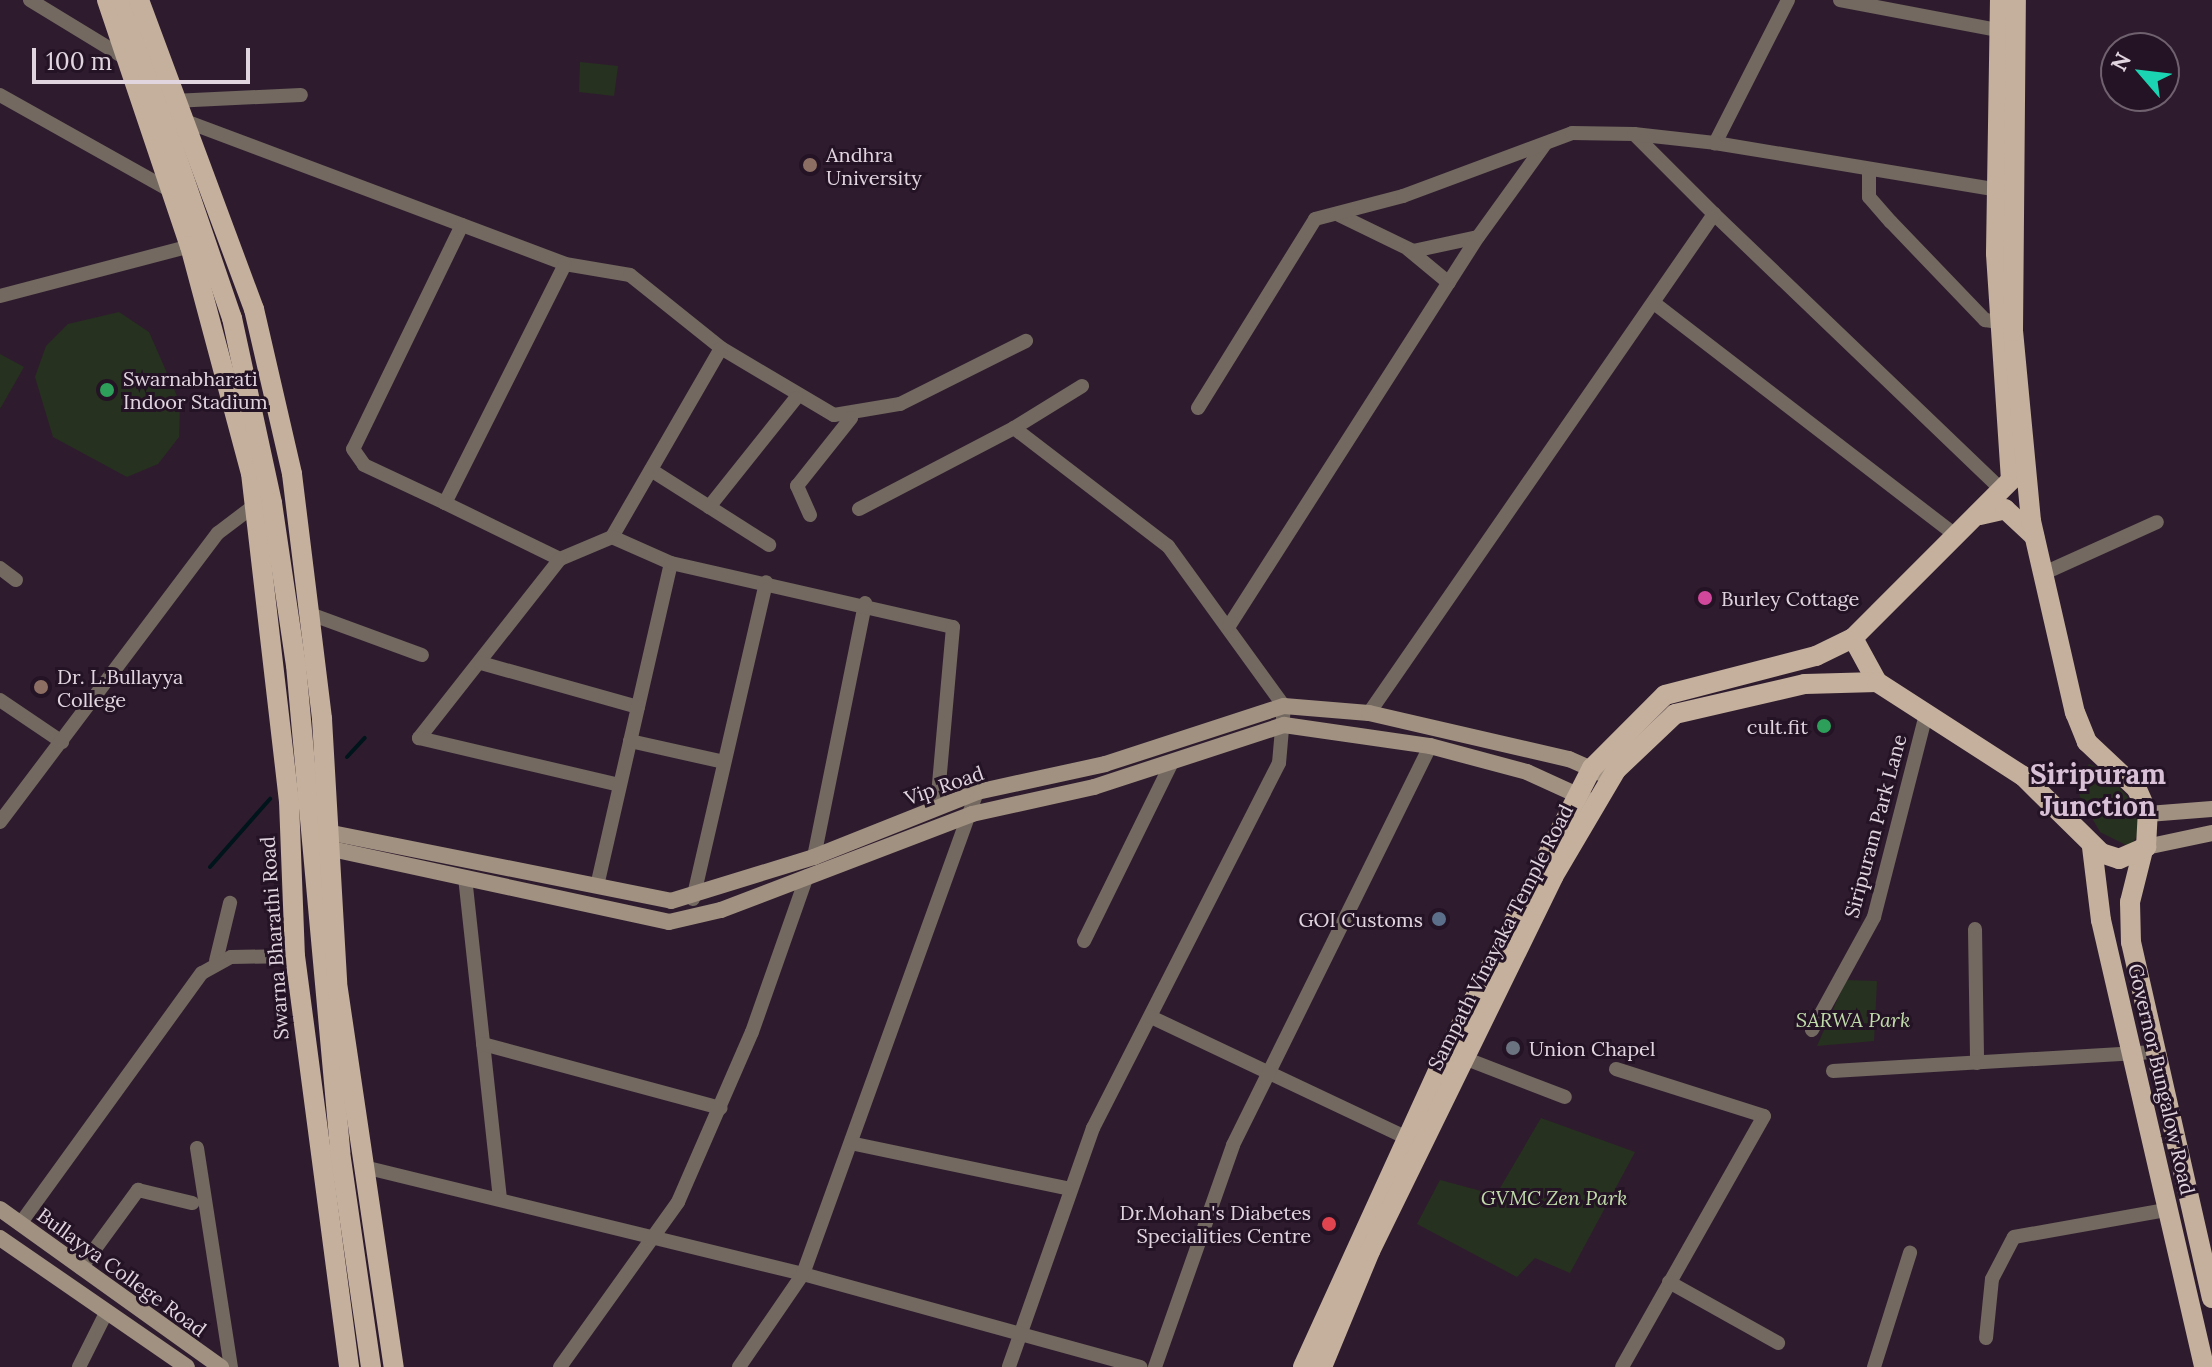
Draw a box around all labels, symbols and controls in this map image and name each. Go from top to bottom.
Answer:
scale bar [36,32,254,82]
north arrow [2100,32,2180,112]
text: 100 m [46,46,112,77]
text: N [2104,48,2137,76]
place label: Andhra University [826,142,922,189]
marker: Andhra University [801,156,819,174]
place label: Swarnabharati Indoor Stadium [123,366,268,413]
marker: Swarnabharati Indoor Stadium [98,381,116,399]
place label: Burley Cottage [1721,586,1859,610]
marker: Burley Cottage [1696,589,1714,607]
place label: Dr. L.Bullayya College [57,664,183,711]
marker: Dr. L.Bullayya College [32,678,50,696]
place label: cult.fit [1747,714,1808,738]
marker: cult.fit [1815,717,1833,735]
street label: Siripuram Park Lane [1839,732,1911,920]
district label: Siripuram Junction [2030,757,2166,823]
street label: Vip Road [901,760,987,810]
street label: Sampath Vinayaka Temple Road [1422,800,1578,1074]
street label: Swarna Bharathi Road [255,835,293,1041]
place label: GOI Customs [1299,907,1423,931]
marker: GOI Customs [1430,910,1448,928]
street label: Governor Bungalow Road [2124,961,2200,1197]
park label: SARWA Park [1796,1007,1910,1031]
place label: Union Chapel [1529,1036,1655,1060]
marker: Union Chapel [1504,1039,1522,1057]
park label: GVMC Zen Park [1481,1185,1627,1209]
place label: Dr.Mohan's Diabetes Specialities Centre [1120,1200,1311,1247]
street label: Bullayya College Road [33,1203,211,1341]
marker: Dr.Mohan's Diabetes Specialities Centre [1318,1213,1340,1235]

